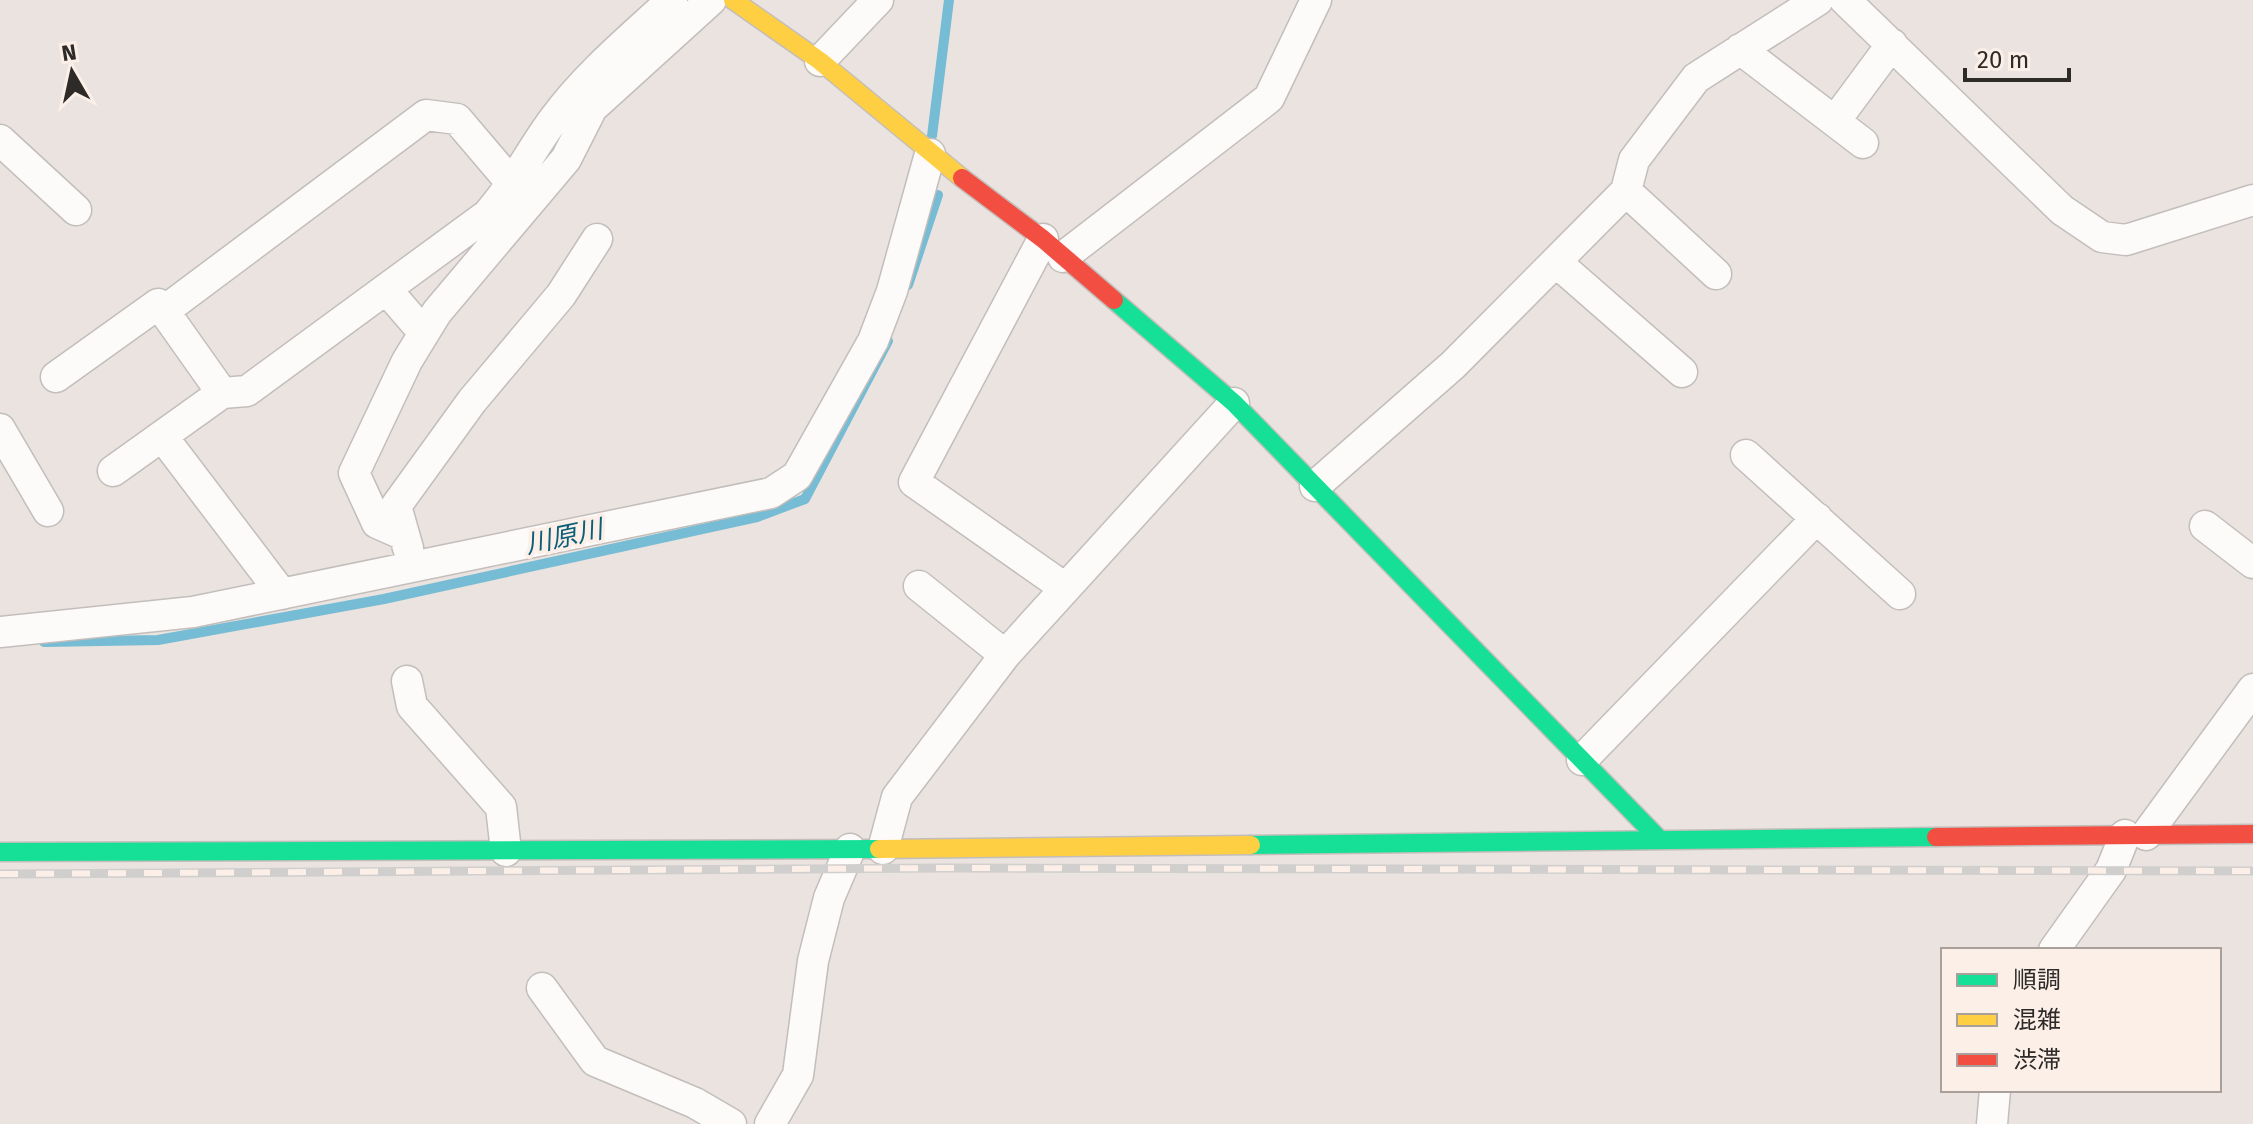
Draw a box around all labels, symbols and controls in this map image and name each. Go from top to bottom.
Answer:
north arrow [32,32,112,112]
scale bar [1965,32,2069,82]
text: N [60,38,78,67]
text: 20 m [1977,46,2029,74]
water label: 川原川 [523,513,608,560]
legend [1941,948,2221,1092]
text: 順調 [2013,966,2061,994]
text: 混雑 [2013,1006,2061,1034]
text: 渋滞 [2013,1046,2061,1074]

